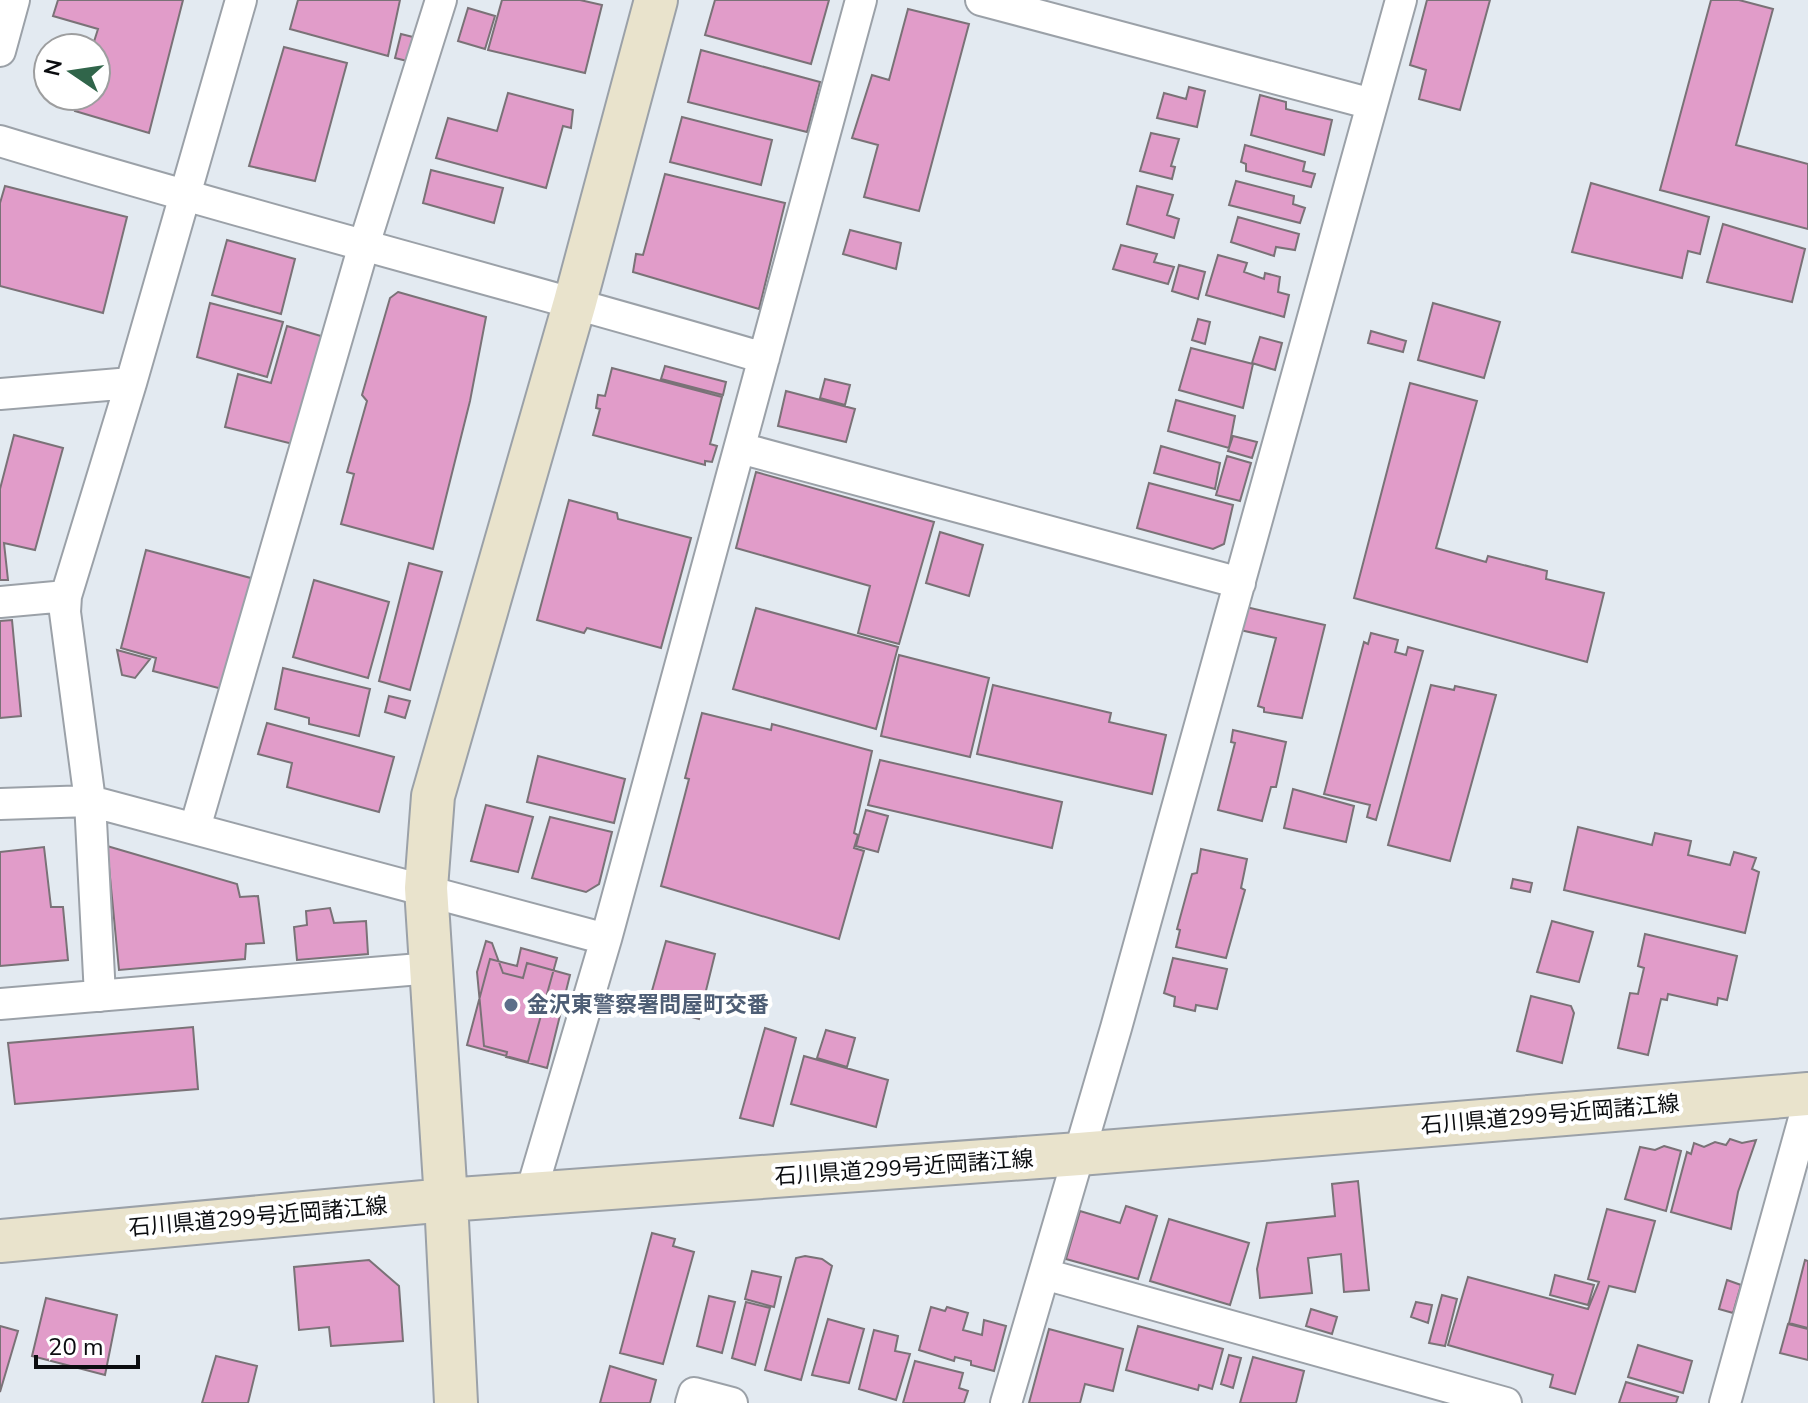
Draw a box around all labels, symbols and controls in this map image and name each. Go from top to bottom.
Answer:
north arrow [32,32,112,112]
text: N [37,56,70,79]
place label: 金沢東警察署問屋町交番 [527,990,769,1020]
marker: 金沢東警察署問屋町交番 [502,996,520,1014]
street label: 石川県道299号近岡諸江線 [1419,1089,1681,1141]
street label: 石川県道299号近岡諸江線 [773,1144,1035,1192]
street label: 石川県道299号近岡諸江線 [127,1191,389,1243]
scale bar [36,1319,138,1369]
text: 20 m [48,1331,104,1363]

